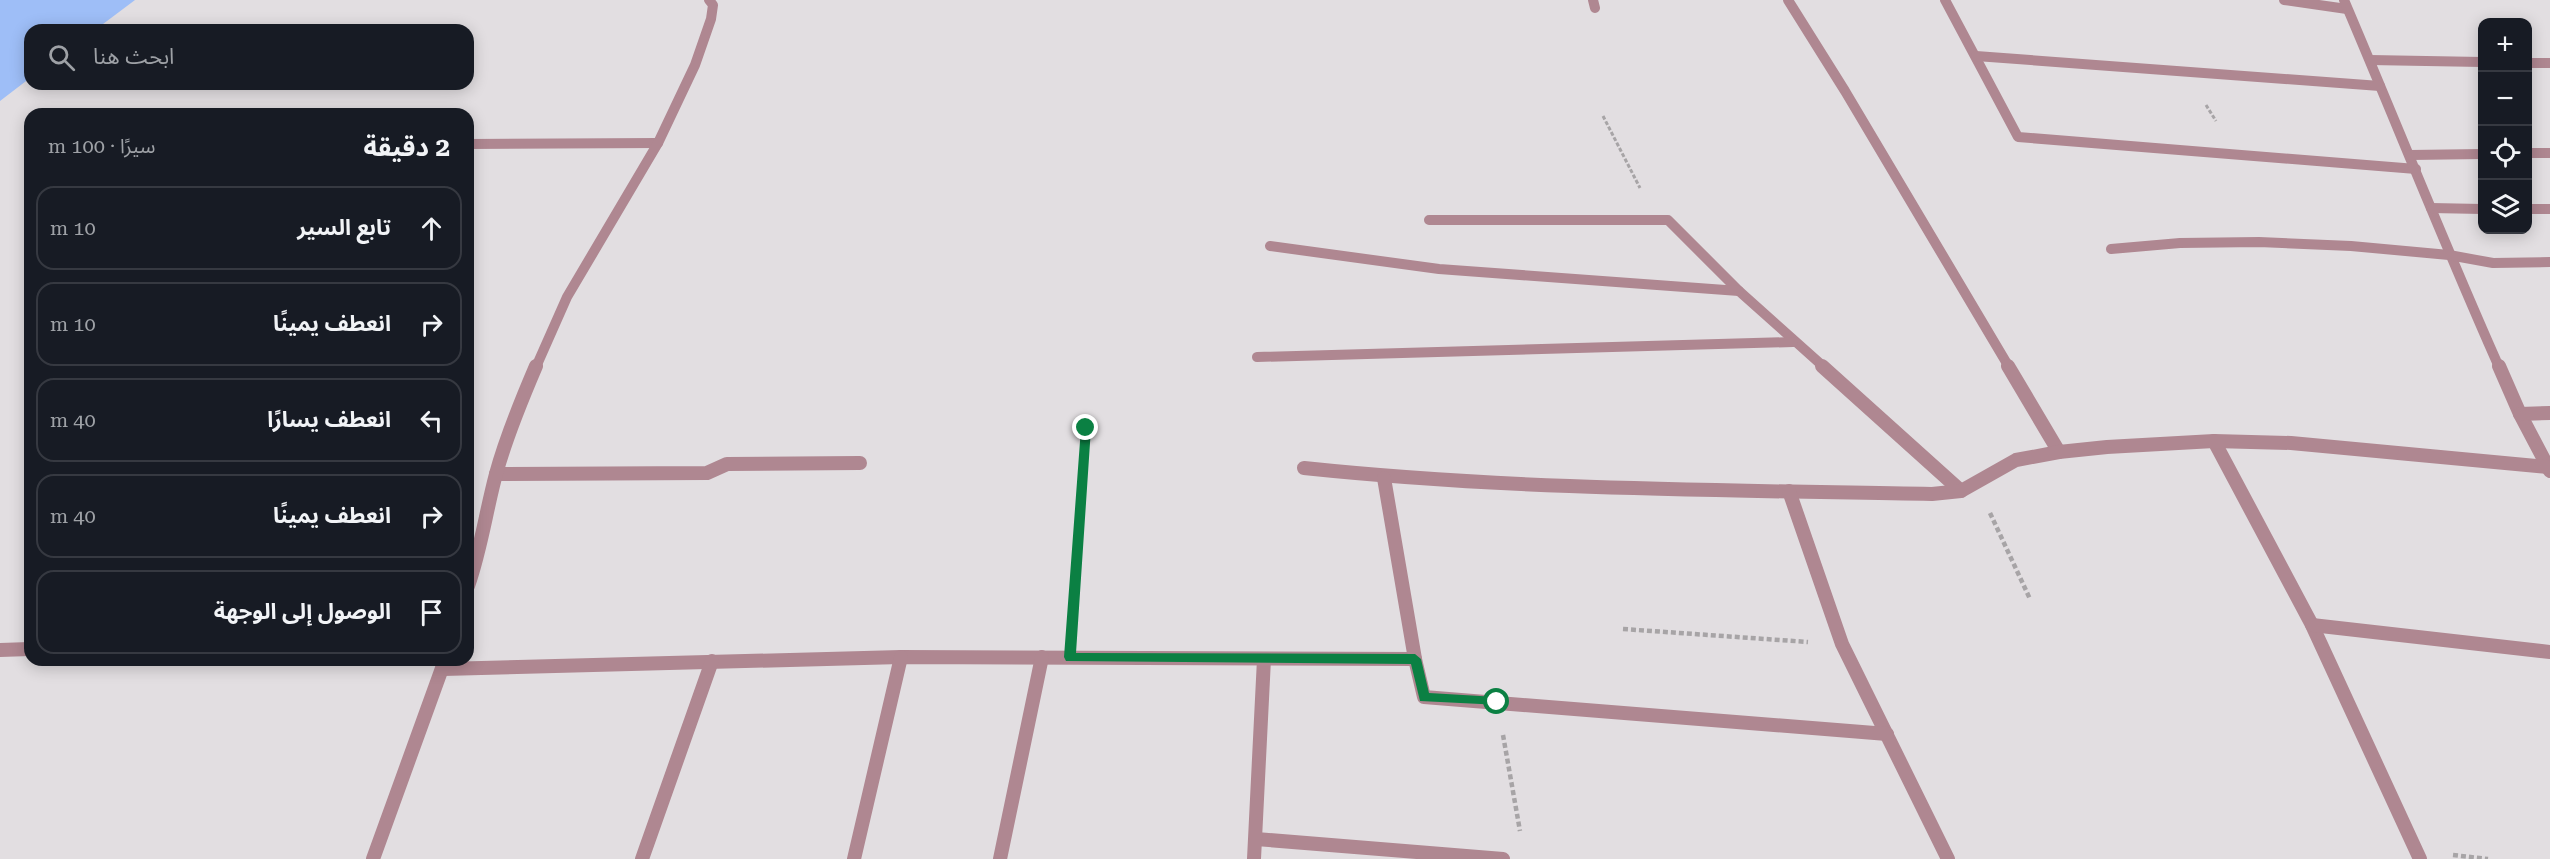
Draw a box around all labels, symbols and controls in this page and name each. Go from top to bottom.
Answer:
map controls [2478,18,2532,234]
button: + [2478,18,2532,72]
search box [24,24,474,90]
icon: search [45,41,78,74]
text: ابحث هنا [93,44,174,69]
button: − [2478,72,2532,126]
button: locate [2478,126,2532,180]
text: 2 دقيقة [363,132,450,162]
text: سيرًا · 100 m [48,134,155,158]
button: layers [2478,180,2532,234]
icon: ahead [415,212,448,245]
text: تابع السير [297,215,391,240]
text: 10 m [50,216,96,240]
icon: right [415,308,448,341]
text: انعطف يمينًا [273,311,391,336]
text: 10 m [50,312,96,336]
icon: left [415,404,448,437]
text: انعطف يسارًا [267,407,391,432]
text: 40 m [50,408,96,432]
route end [1072,414,1098,440]
icon: right [415,500,448,533]
text: انعطف يمينًا [273,503,391,528]
text: 40 m [50,504,96,528]
icon: arrive [415,596,448,629]
text: الوصول إلى الوجهة [214,599,391,624]
route start [1483,688,1509,714]

